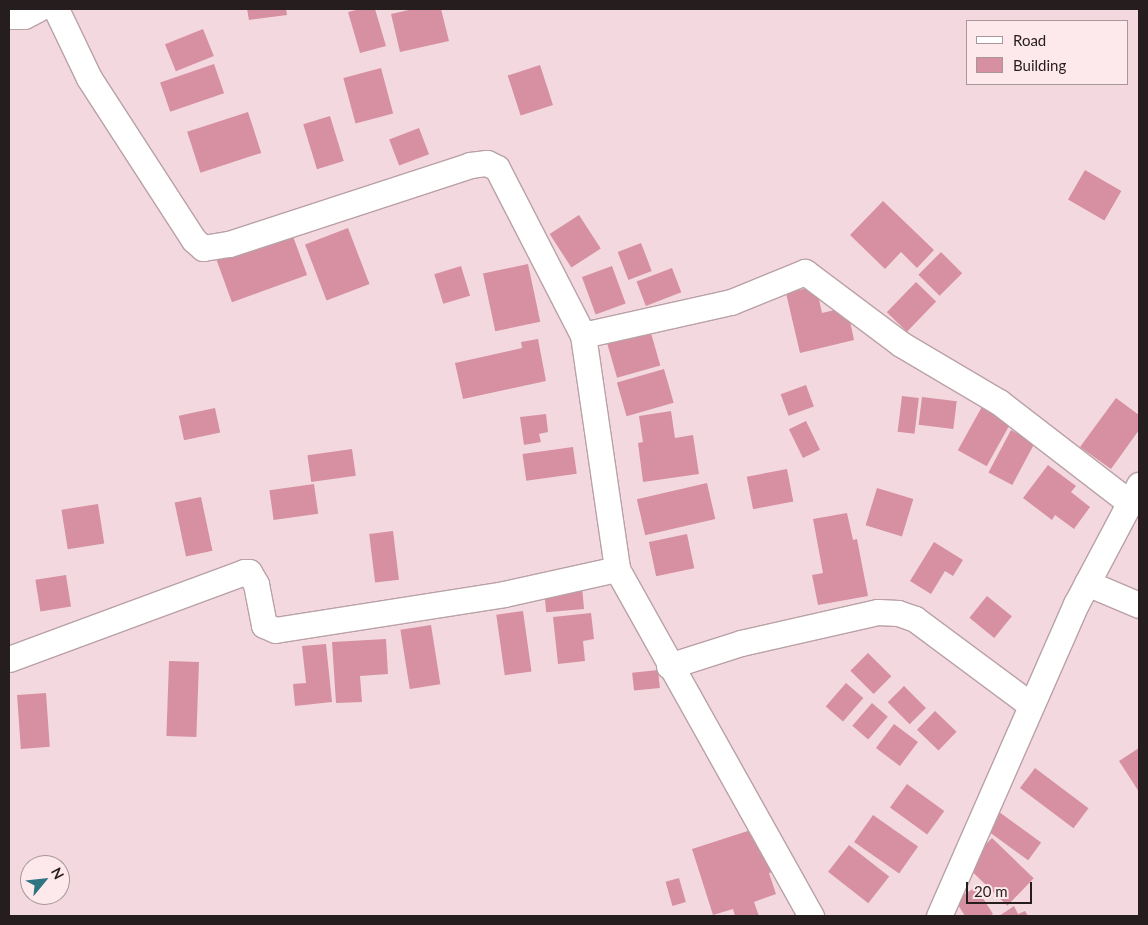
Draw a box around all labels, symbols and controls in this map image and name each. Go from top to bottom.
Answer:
legend [966,20,1128,85]
text: Road [1013,31,1046,49]
text: Building [1013,56,1066,74]
north arrow [20,855,70,905]
text: N [48,864,68,882]
scale bar [968,872,1034,904]
text: 20 m [974,882,1008,900]

